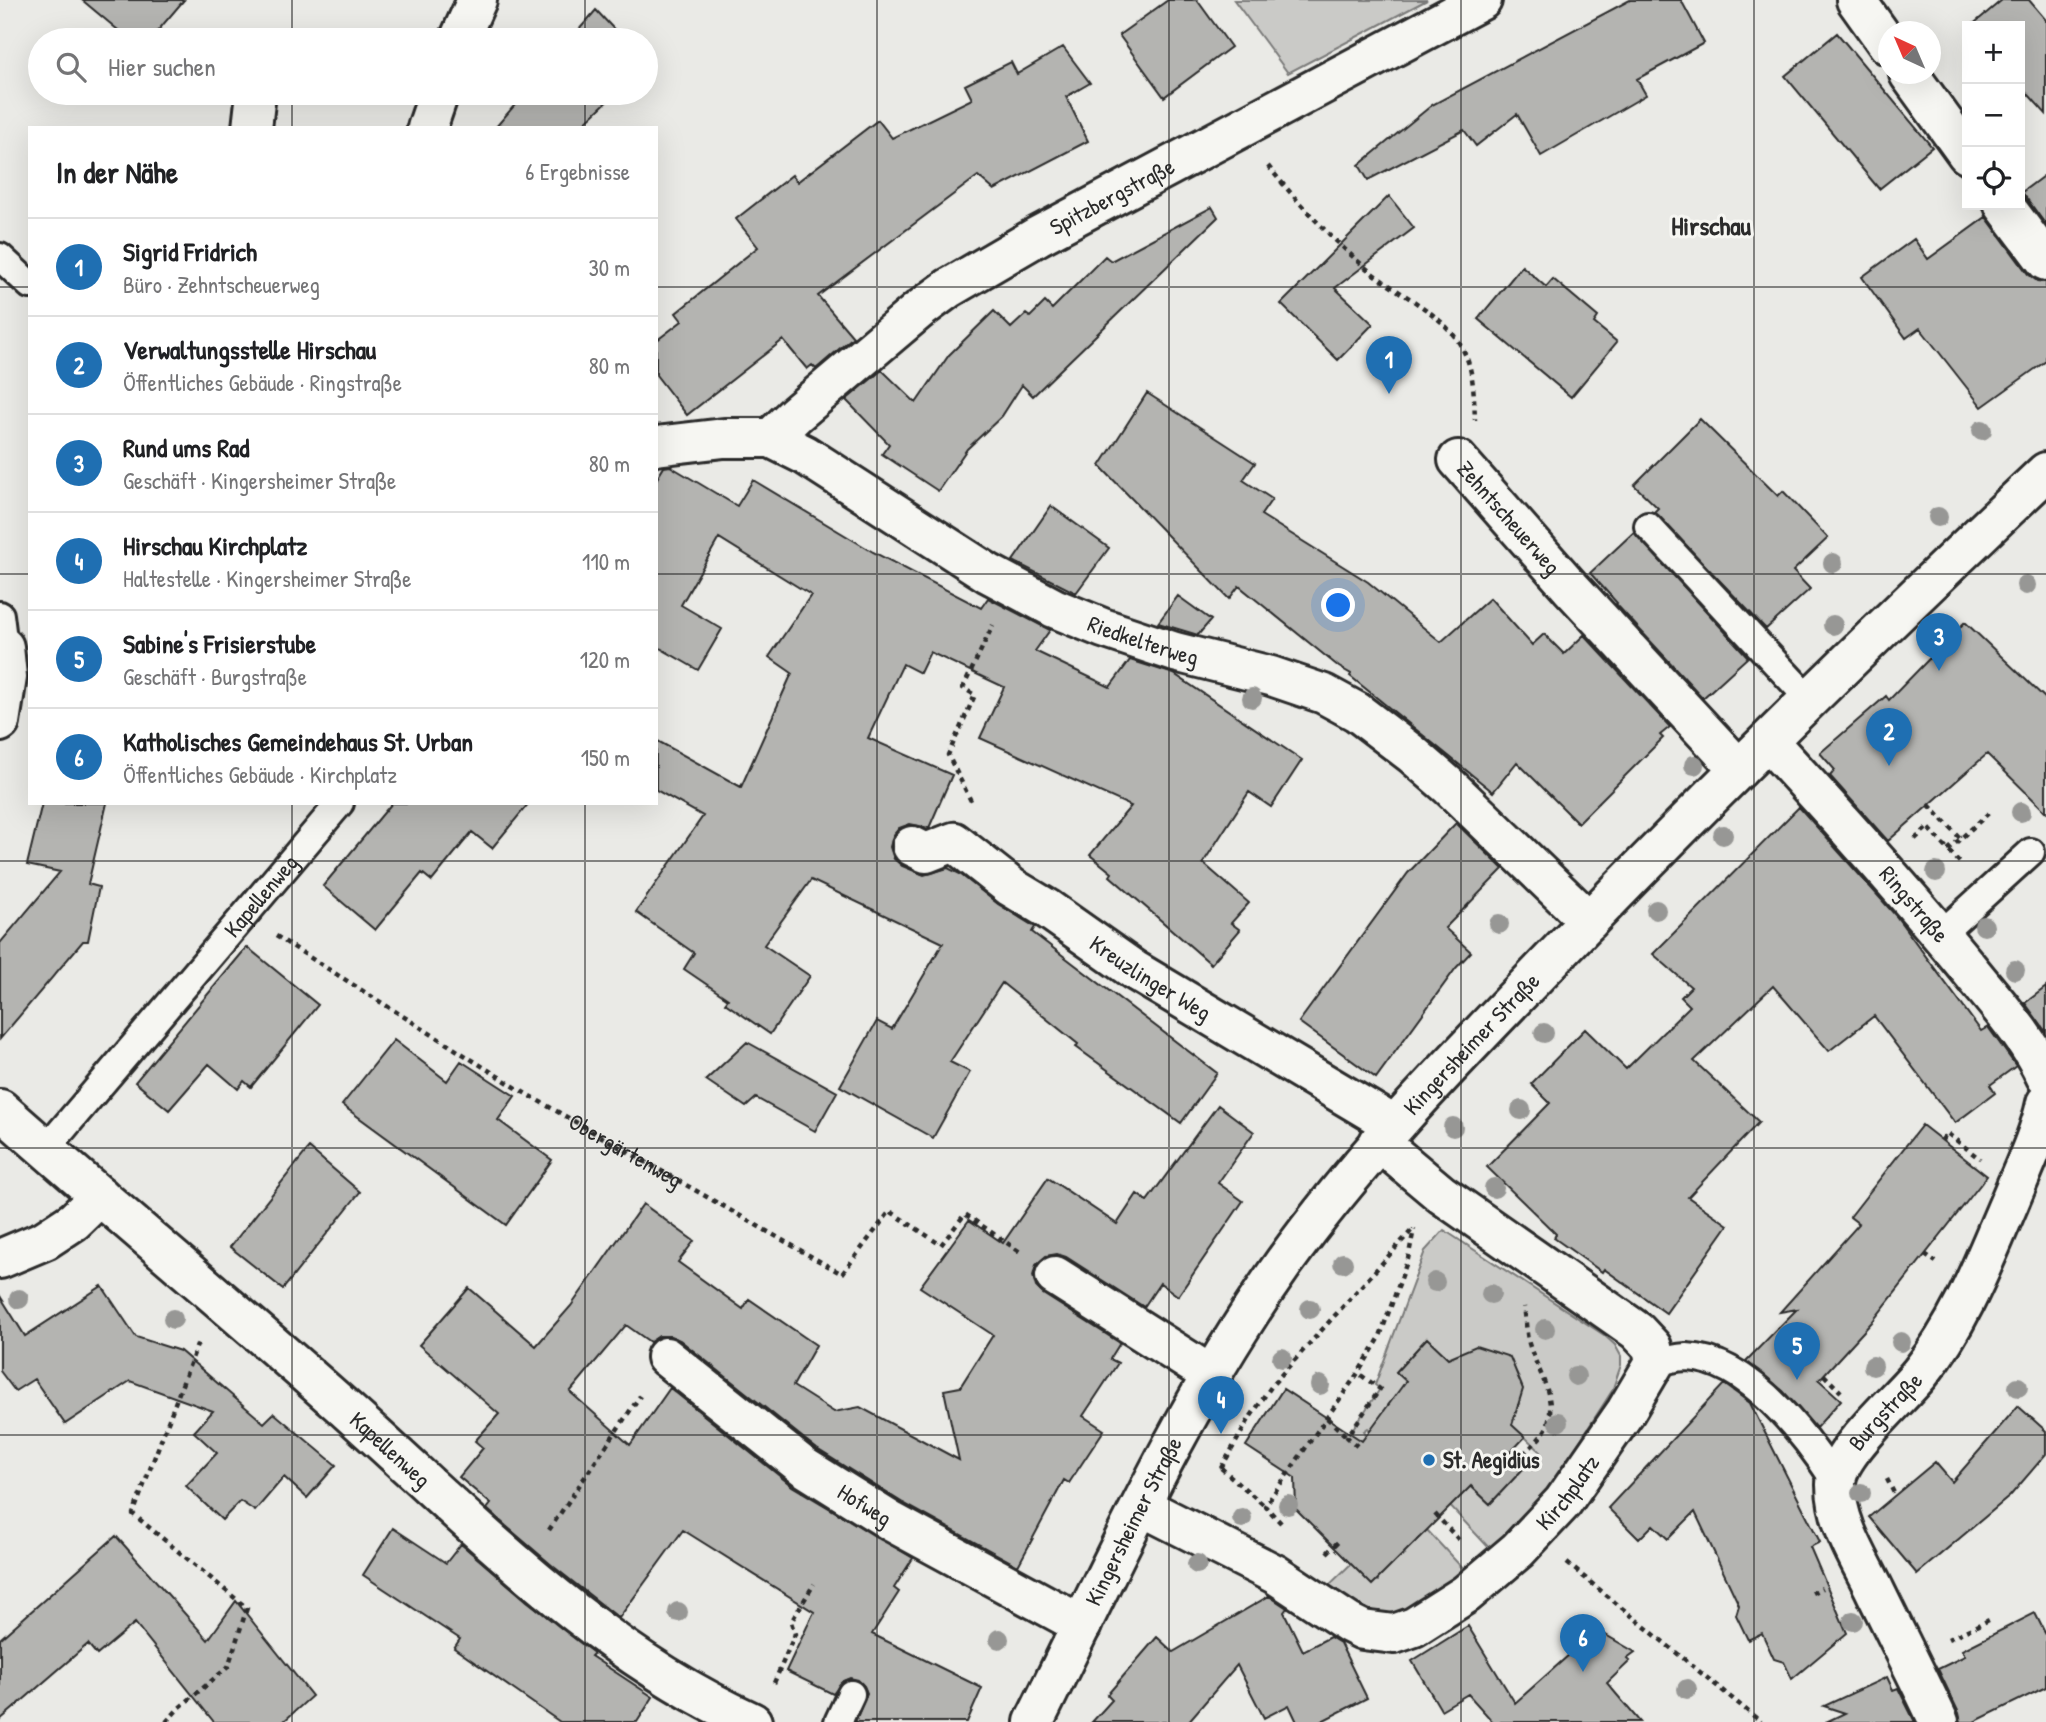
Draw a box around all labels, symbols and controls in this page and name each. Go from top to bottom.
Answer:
north arrow [1878,21,1941,84]
map controls [1962,21,2025,210]
button: + [1962,21,2025,84]
search box [28,28,658,105]
icon: search [52,48,90,86]
text: Hier suchen [108,49,216,84]
button: − [1962,84,2025,147]
button: locate [1962,147,2025,210]
street label: Spitzbergstraße [1044,150,1180,242]
text: In der Nähe [56,152,178,192]
text: 6 Ergebnisse [525,156,630,187]
district label: Hirschau [1671,208,1751,243]
text: Sigrid Fridrich [123,234,257,269]
text: 1 [75,252,83,283]
text: 30 m [588,252,630,283]
text: Büro · Zehntscheuerweg [123,269,320,300]
text: Verwaltungsstelle Hirschau [123,332,376,367]
pin: 1 [1366,336,1412,394]
text: 2 [74,350,84,381]
text: 80 m [589,350,630,381]
text: Öffentliches Gebäude · Ringstraße [123,367,402,398]
text: Rund ums Rad [123,430,249,465]
text: 3 [74,448,84,479]
text: 80 m [589,448,630,479]
street label: Zehntscheuerweg [1450,454,1568,581]
text: Geschäft · Kingersheimer Straße [123,465,396,496]
text: Hirschau Kirchplatz [123,528,307,563]
text: 4 [75,546,83,577]
text: 110 m [582,546,630,577]
text: Haltestelle · Kingersheimer Straße [123,563,411,594]
your location [1321,588,1355,622]
street label: Riedkelterweg [1083,607,1202,672]
pin: 3 [1916,613,1962,671]
text: Sabine's Frisierstube [123,626,316,661]
text: 5 [74,644,84,675]
text: 120 m [580,644,630,675]
text: Geschäft · Burgstraße [123,661,307,692]
pin: 2 [1866,708,1912,766]
text: Katholisches Gemeindehaus St. Urban [123,724,473,759]
text: 6 [74,742,84,773]
text: 150 m [581,742,630,773]
text: Öffentliches Gebäude · Kirchplatz [123,759,397,790]
street label: Kapellenweg [217,848,305,944]
street label: Ringstraße [1873,859,1956,949]
street label: Kreuzlinger Weg [1084,928,1217,1028]
street label: Kingersheimer Straße [1396,966,1546,1121]
street label: Obergärtenweg [563,1105,688,1195]
pin: 5 [1774,1322,1820,1380]
street label: Burgstraße [1841,1365,1929,1456]
pin: 4 [1198,1376,1244,1434]
street label: Kapellenweg [343,1404,438,1494]
street label: Kingersheimer Straße [1077,1431,1189,1611]
place label: St. Aegidius [1443,1444,1540,1476]
street label: Kirchplatz [1529,1448,1606,1537]
marker: St. Aegidius [1421,1452,1437,1468]
street label: Hofweg [832,1476,898,1533]
pin: 6 [1560,1614,1606,1672]

